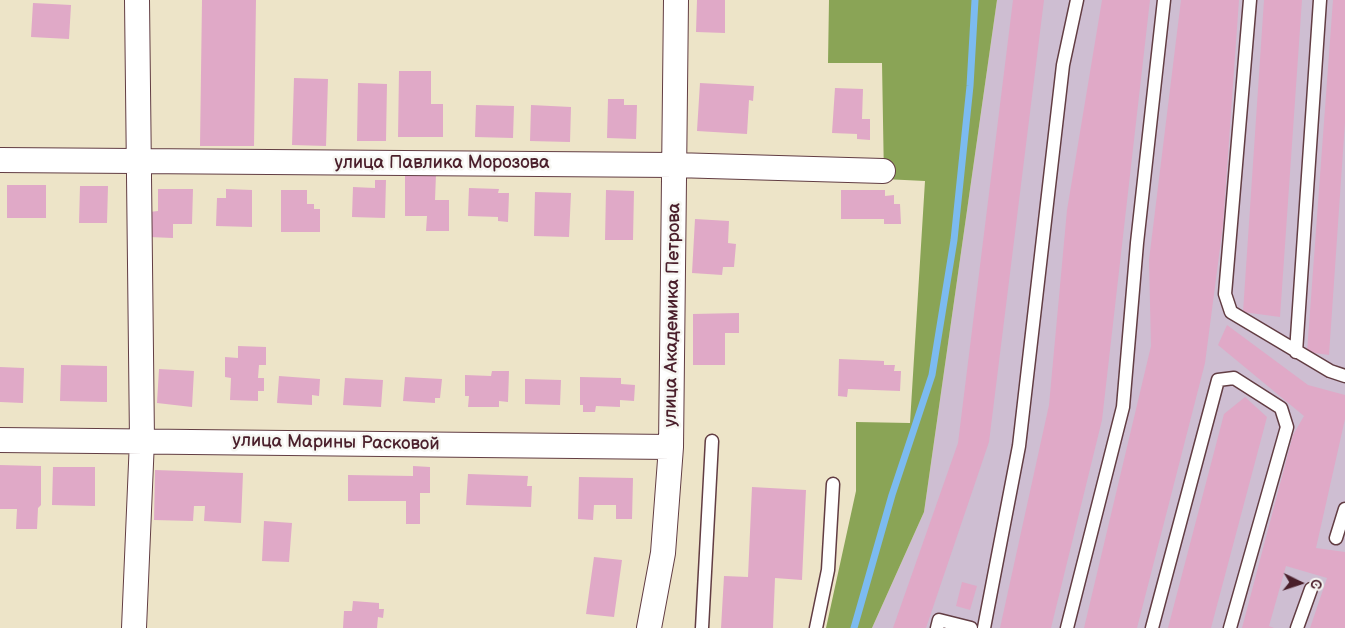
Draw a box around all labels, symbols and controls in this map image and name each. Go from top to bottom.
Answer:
street label: улица Павлика Морозова [334,152,550,174]
street label: улица Академика Петрова [660,203,686,427]
street label: улица Марины Расковой [232,430,440,456]
north arrow [1275,558,1325,608]
text: С [1307,579,1324,590]

